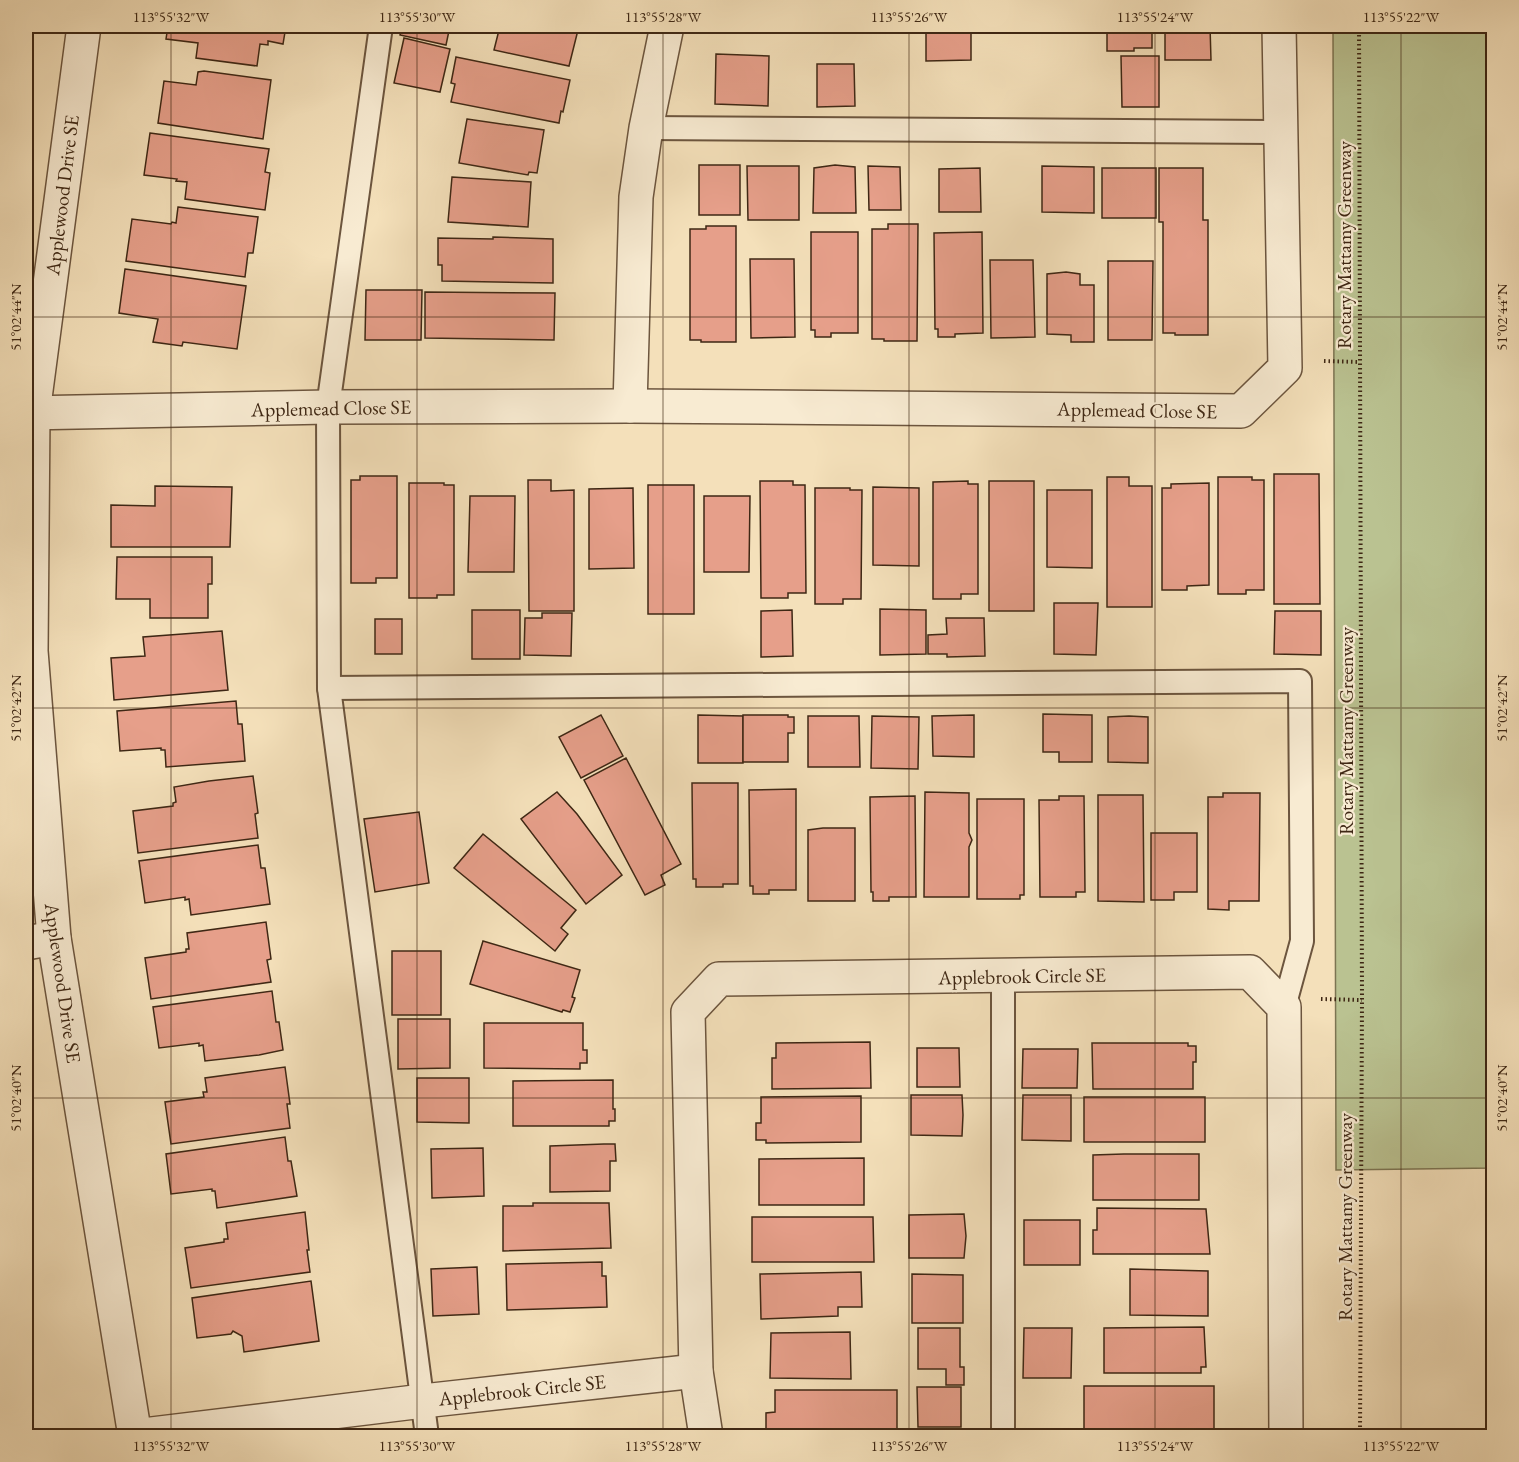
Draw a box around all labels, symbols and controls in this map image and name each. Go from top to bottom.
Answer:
text: 113°55'32"W [133,7,209,26]
text: 113°55'30"W [379,7,455,26]
text: 113°55'28"W [625,7,701,26]
text: 113°55'26"W [871,7,947,26]
text: 113°55'24"W [1117,7,1193,26]
text: 113°55'22"W [1363,7,1439,26]
street label: Applewood Drive SE [39,113,85,278]
street label: Rotary Mattamy Greenway [1331,141,1357,349]
text: 51°02'44"N [6,283,25,351]
text: 51°02'44"N [1492,283,1511,351]
street label: Applemead Close SE [250,394,411,422]
street label: Applemead Close SE [1056,396,1217,424]
street label: Rotary Mattamy Greenway [1333,627,1359,835]
text: 51°02'42"N [6,674,25,742]
text: 51°02'42"N [1492,674,1511,742]
street label: Applewood Drive SE [39,900,87,1065]
street label: Applebrook Circle SE [937,962,1106,990]
text: 51°02'40"N [6,1064,25,1132]
text: 51°02'40"N [1492,1064,1511,1132]
street label: Rotary Mattamy Greenway [1332,1113,1358,1321]
street label: Applebrook Circle SE [436,1368,607,1412]
text: 113°55'32"W [133,1436,209,1455]
text: 113°55'30"W [379,1436,455,1455]
text: 113°55'28"W [625,1436,701,1455]
text: 113°55'26"W [871,1436,947,1455]
text: 113°55'24"W [1117,1436,1193,1455]
text: 113°55'22"W [1363,1436,1439,1455]

